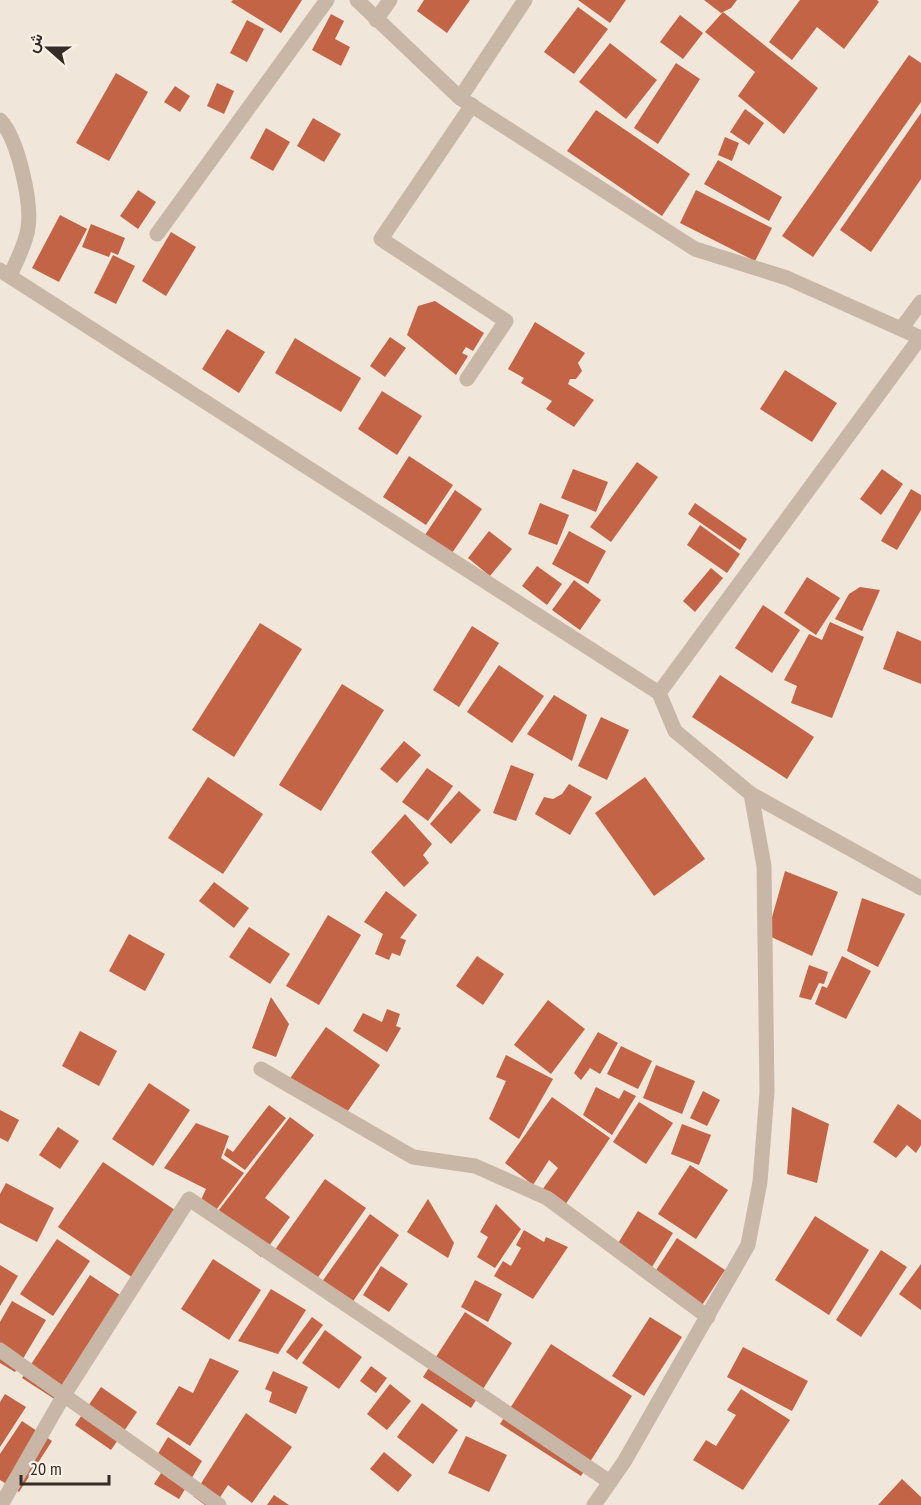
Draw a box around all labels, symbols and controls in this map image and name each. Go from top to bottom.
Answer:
north arrow [18,18,78,78]
text: ش [21,30,47,55]
scale bar [21,1448,110,1486]
text: 20 m [30,1457,62,1480]

